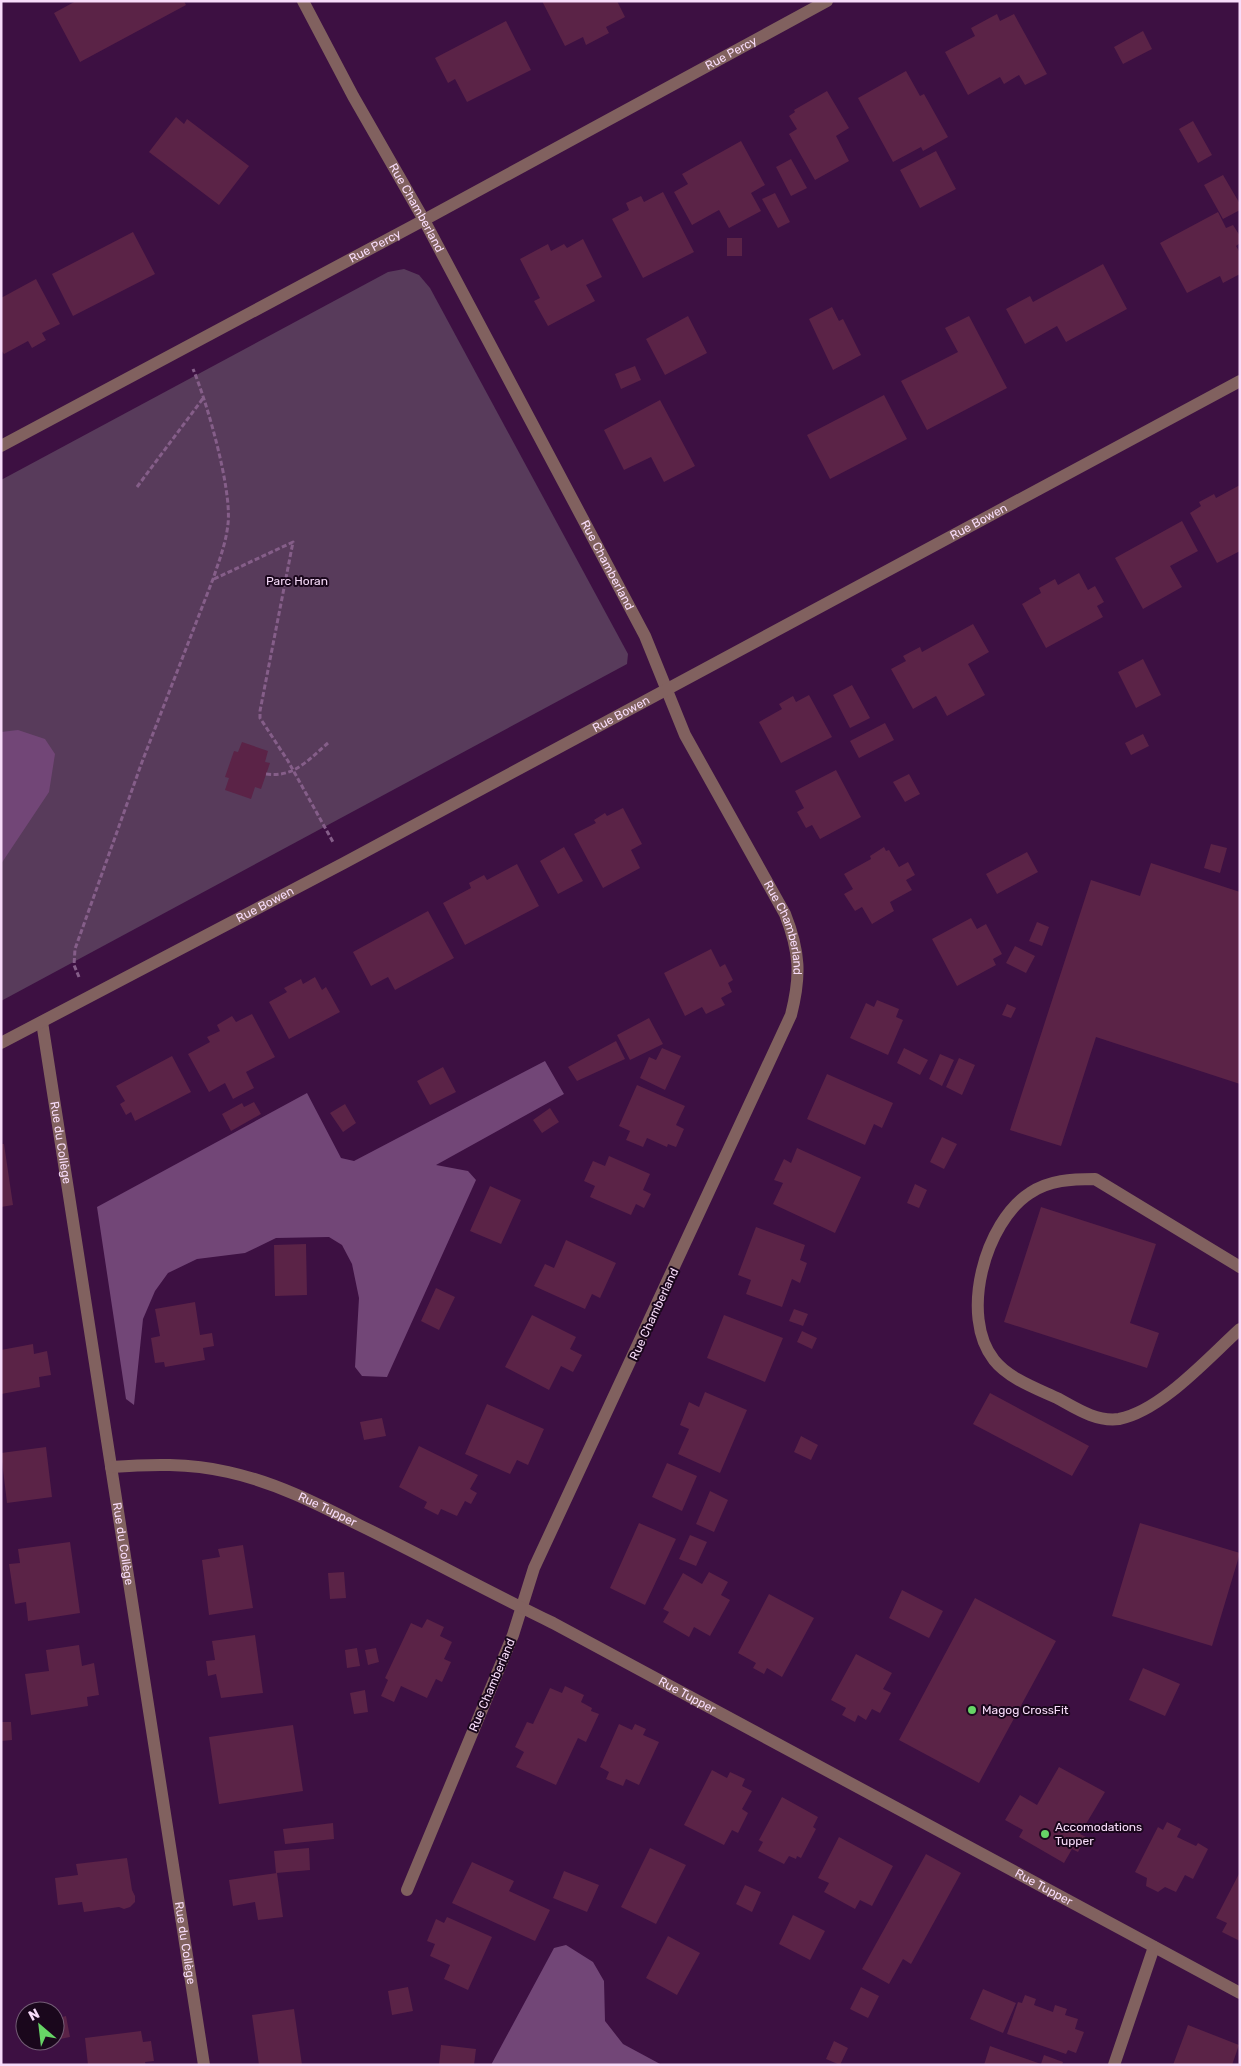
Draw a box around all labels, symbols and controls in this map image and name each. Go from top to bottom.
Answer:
street label: Rue Percy [703,33,760,73]
street label: Rue Chamberland [386,161,447,255]
street label: Rue Percy [347,226,404,266]
street label: Rue Bowen [948,501,1010,543]
street label: Rue Chamberland [578,518,637,612]
park label: Parc Horan [266,574,328,588]
street label: Rue Bowen [590,693,652,735]
street label: Rue Chamberland [761,878,805,975]
street label: Rue Bowen [234,884,296,925]
street label: Rue du Collège [47,1100,74,1185]
street label: Rue Chamberland [627,1266,681,1362]
street label: Rue Tupper [296,1489,359,1530]
street label: Rue du Collège [110,1501,136,1586]
street label: Rue Chamberland [466,1636,518,1734]
street label: Rue Tupper [656,1674,719,1717]
place label: Magog CrossFit [982,1703,1069,1717]
marker: Magog CrossFit [966,1704,978,1716]
place label: Accomodations Tupper [1055,1820,1142,1848]
marker: Accomodations Tupper [1039,1828,1051,1840]
street label: Rue Tupper [1013,1866,1075,1909]
street label: Rue du Collège [172,1901,198,1986]
north arrow [15,2001,65,2051]
text: N [26,2005,43,2025]

